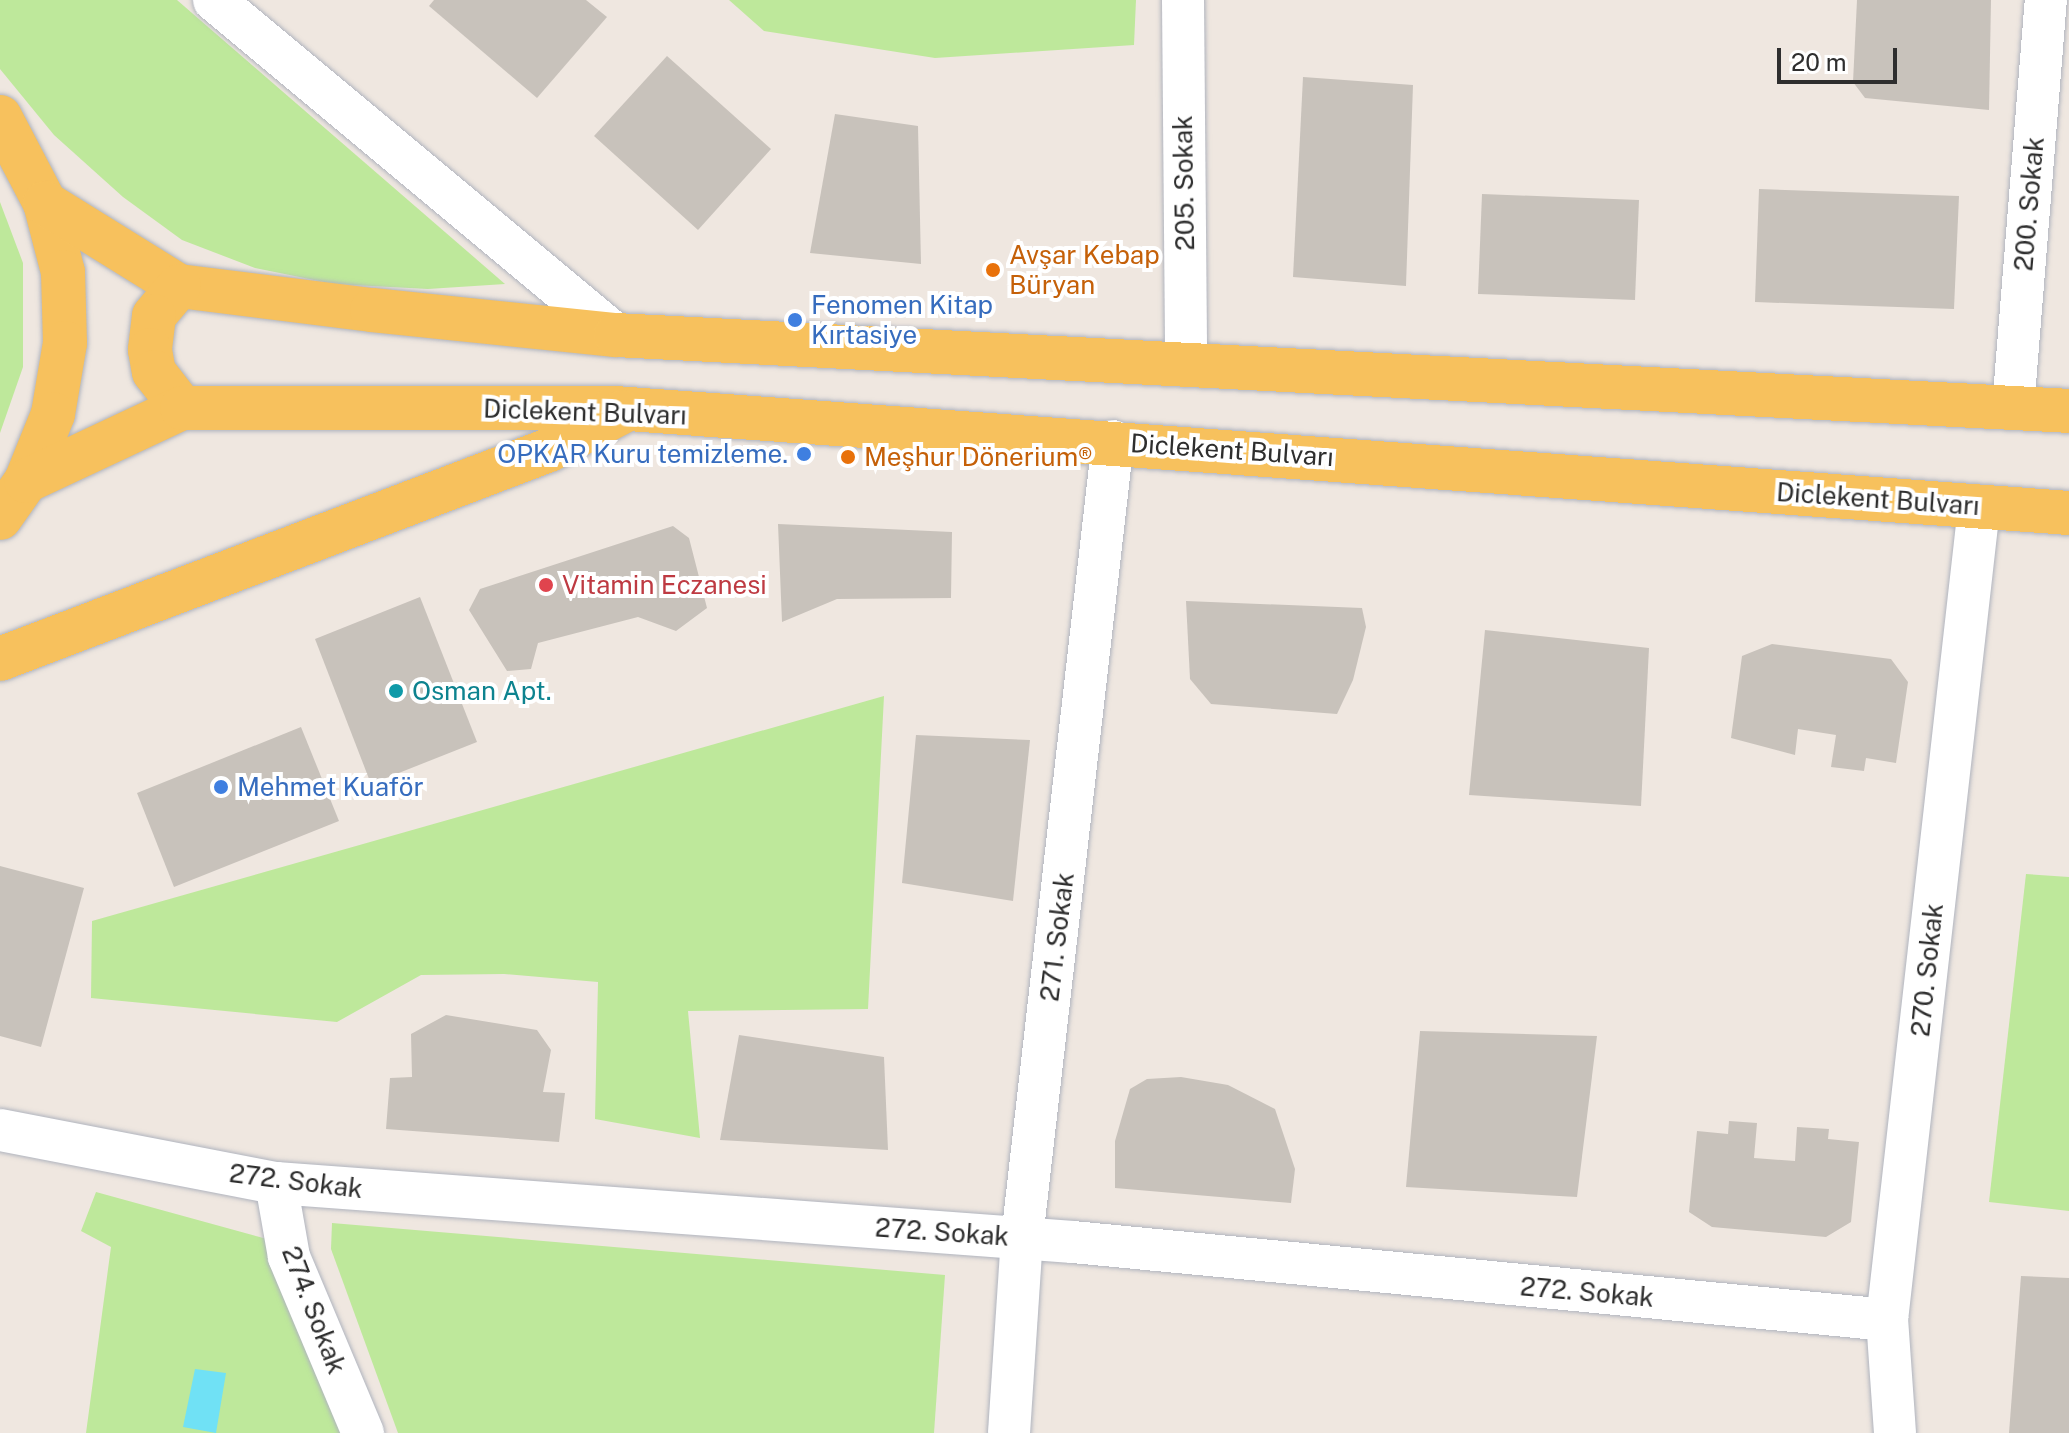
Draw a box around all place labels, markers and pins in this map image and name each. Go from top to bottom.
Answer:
place label: Avşar Kebap Büryan [1009,239,1160,300]
marker: Avşar Kebap Büryan [984,261,1002,279]
place label: Fenomen Kitap Kırtasiye [811,289,993,350]
marker: Fenomen Kitap Kırtasiye [786,311,804,329]
place label: OPKAR Kuru temizleme. [497,438,788,470]
place label: Meşhur Dönerium® [864,441,1092,473]
marker: OPKAR Kuru temizleme. [795,445,813,463]
marker: Meşhur Dönerium® [839,448,857,466]
place label: Vitamin Eczanesi [562,569,767,601]
marker: Vitamin Eczanesi [537,576,555,594]
place label: Osman Apt. [412,675,552,707]
marker: Osman Apt. [387,682,405,700]
place label: Mehmet Kuaför [237,771,424,803]
marker: Mehmet Kuaför [212,778,230,796]

